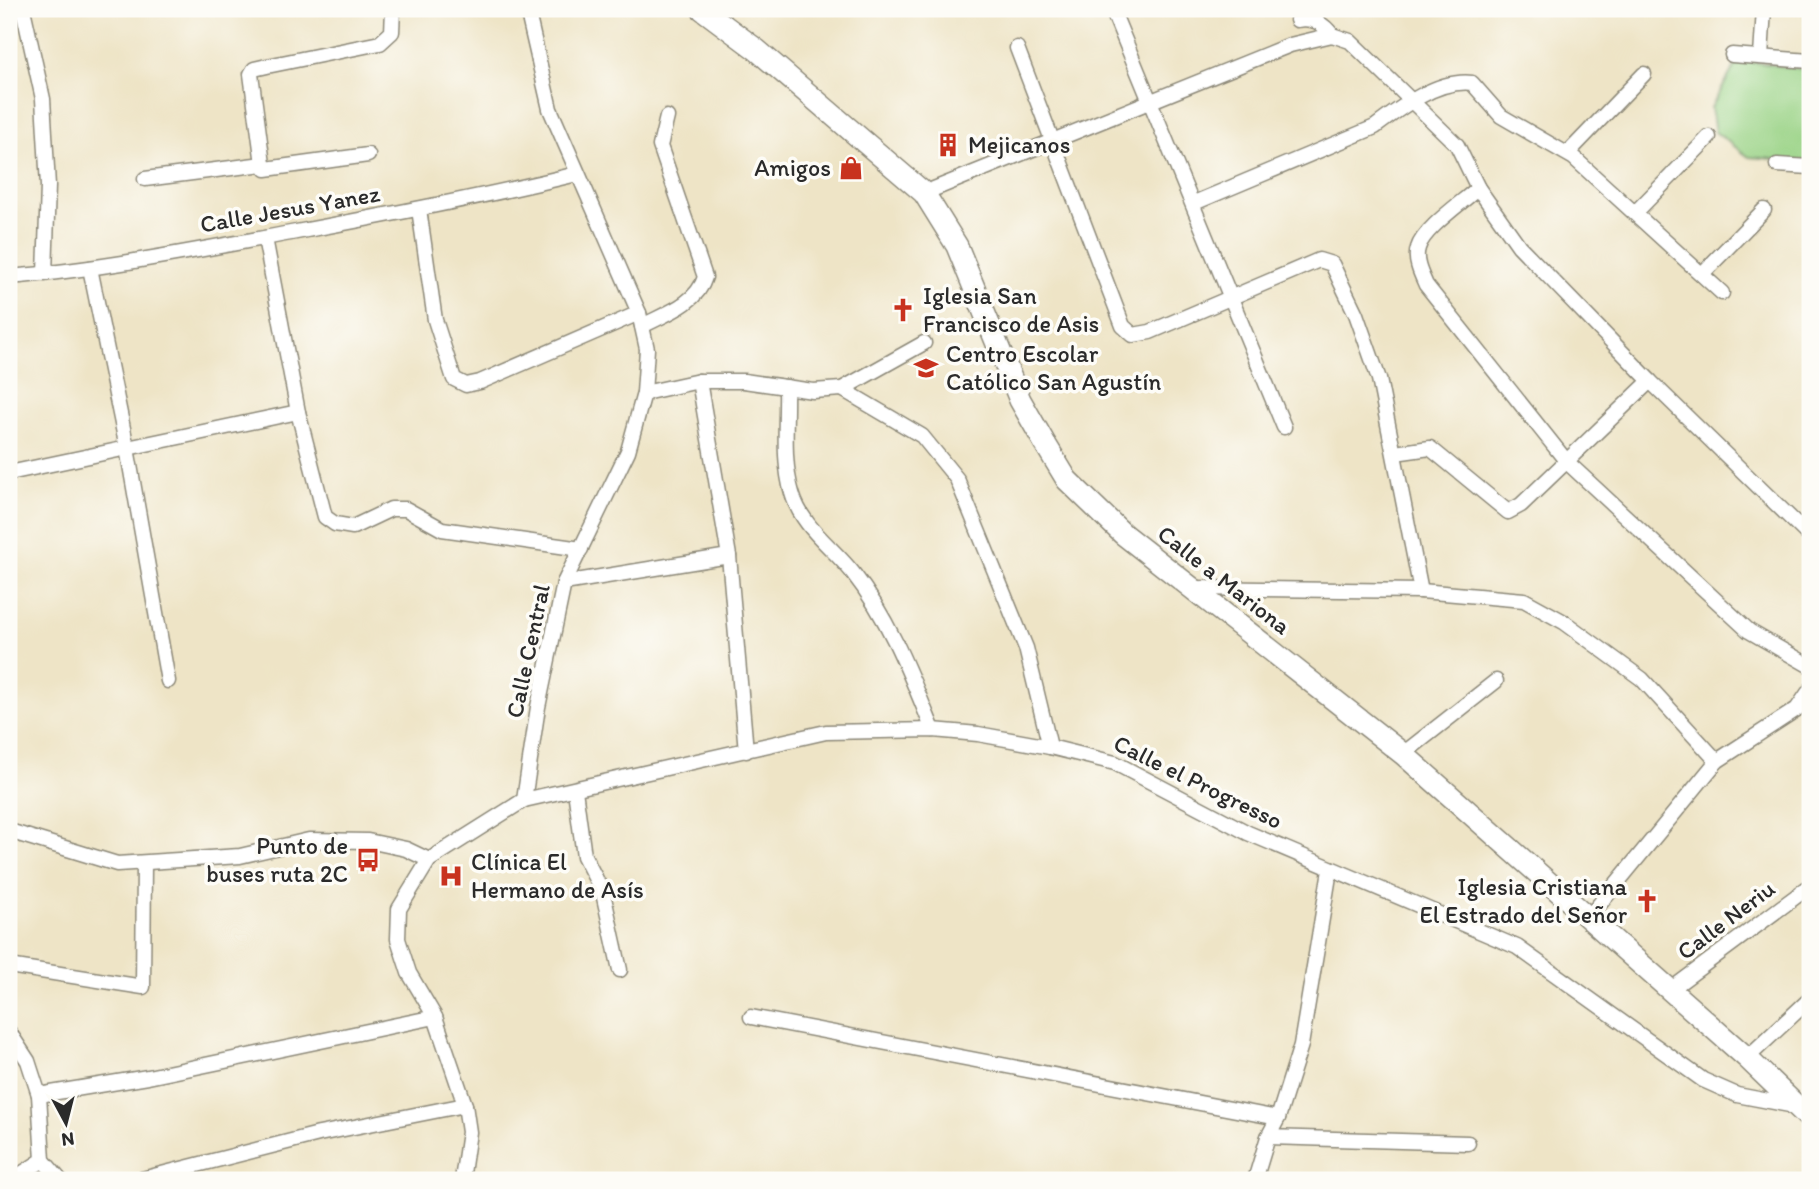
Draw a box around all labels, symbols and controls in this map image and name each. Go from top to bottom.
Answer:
place label: Mejicanos [968,130,1070,159]
building icon: Mejicanos [934,131,962,159]
place label: Amigos [754,153,831,182]
shop icon: Amigos [837,154,865,182]
street label: Calle Jesus Yanez [198,178,382,239]
place label: Iglesia San Francisco de Asis [923,281,1099,338]
church icon: Iglesia San Francisco de Asis [889,296,917,324]
place label: Centro Escolar Católico San Agustín [946,339,1161,396]
school or university icon: Centro Escolar Católico San Agustín [912,354,940,382]
street label: Calle a Mariona [1152,519,1297,641]
street label: Calle Central [499,581,556,721]
street label: Calle el Progresso [1109,728,1287,835]
place label: Punto de buses ruta 2C [206,831,348,888]
bus stop icon: Punto de buses ruta 2C [354,846,382,874]
place label: Clínica El Hermano de Asís [471,847,644,904]
hospital icon: Clínica El Hermano de Asís [437,862,465,890]
place label: Iglesia Cristiana El Estrado del Señor [1419,872,1627,929]
street label: Calle Neriu [1671,873,1780,966]
church icon: Iglesia Cristiana El Estrado del Señor [1633,887,1661,915]
north arrow [32,1088,102,1158]
text: N [60,1127,76,1152]

